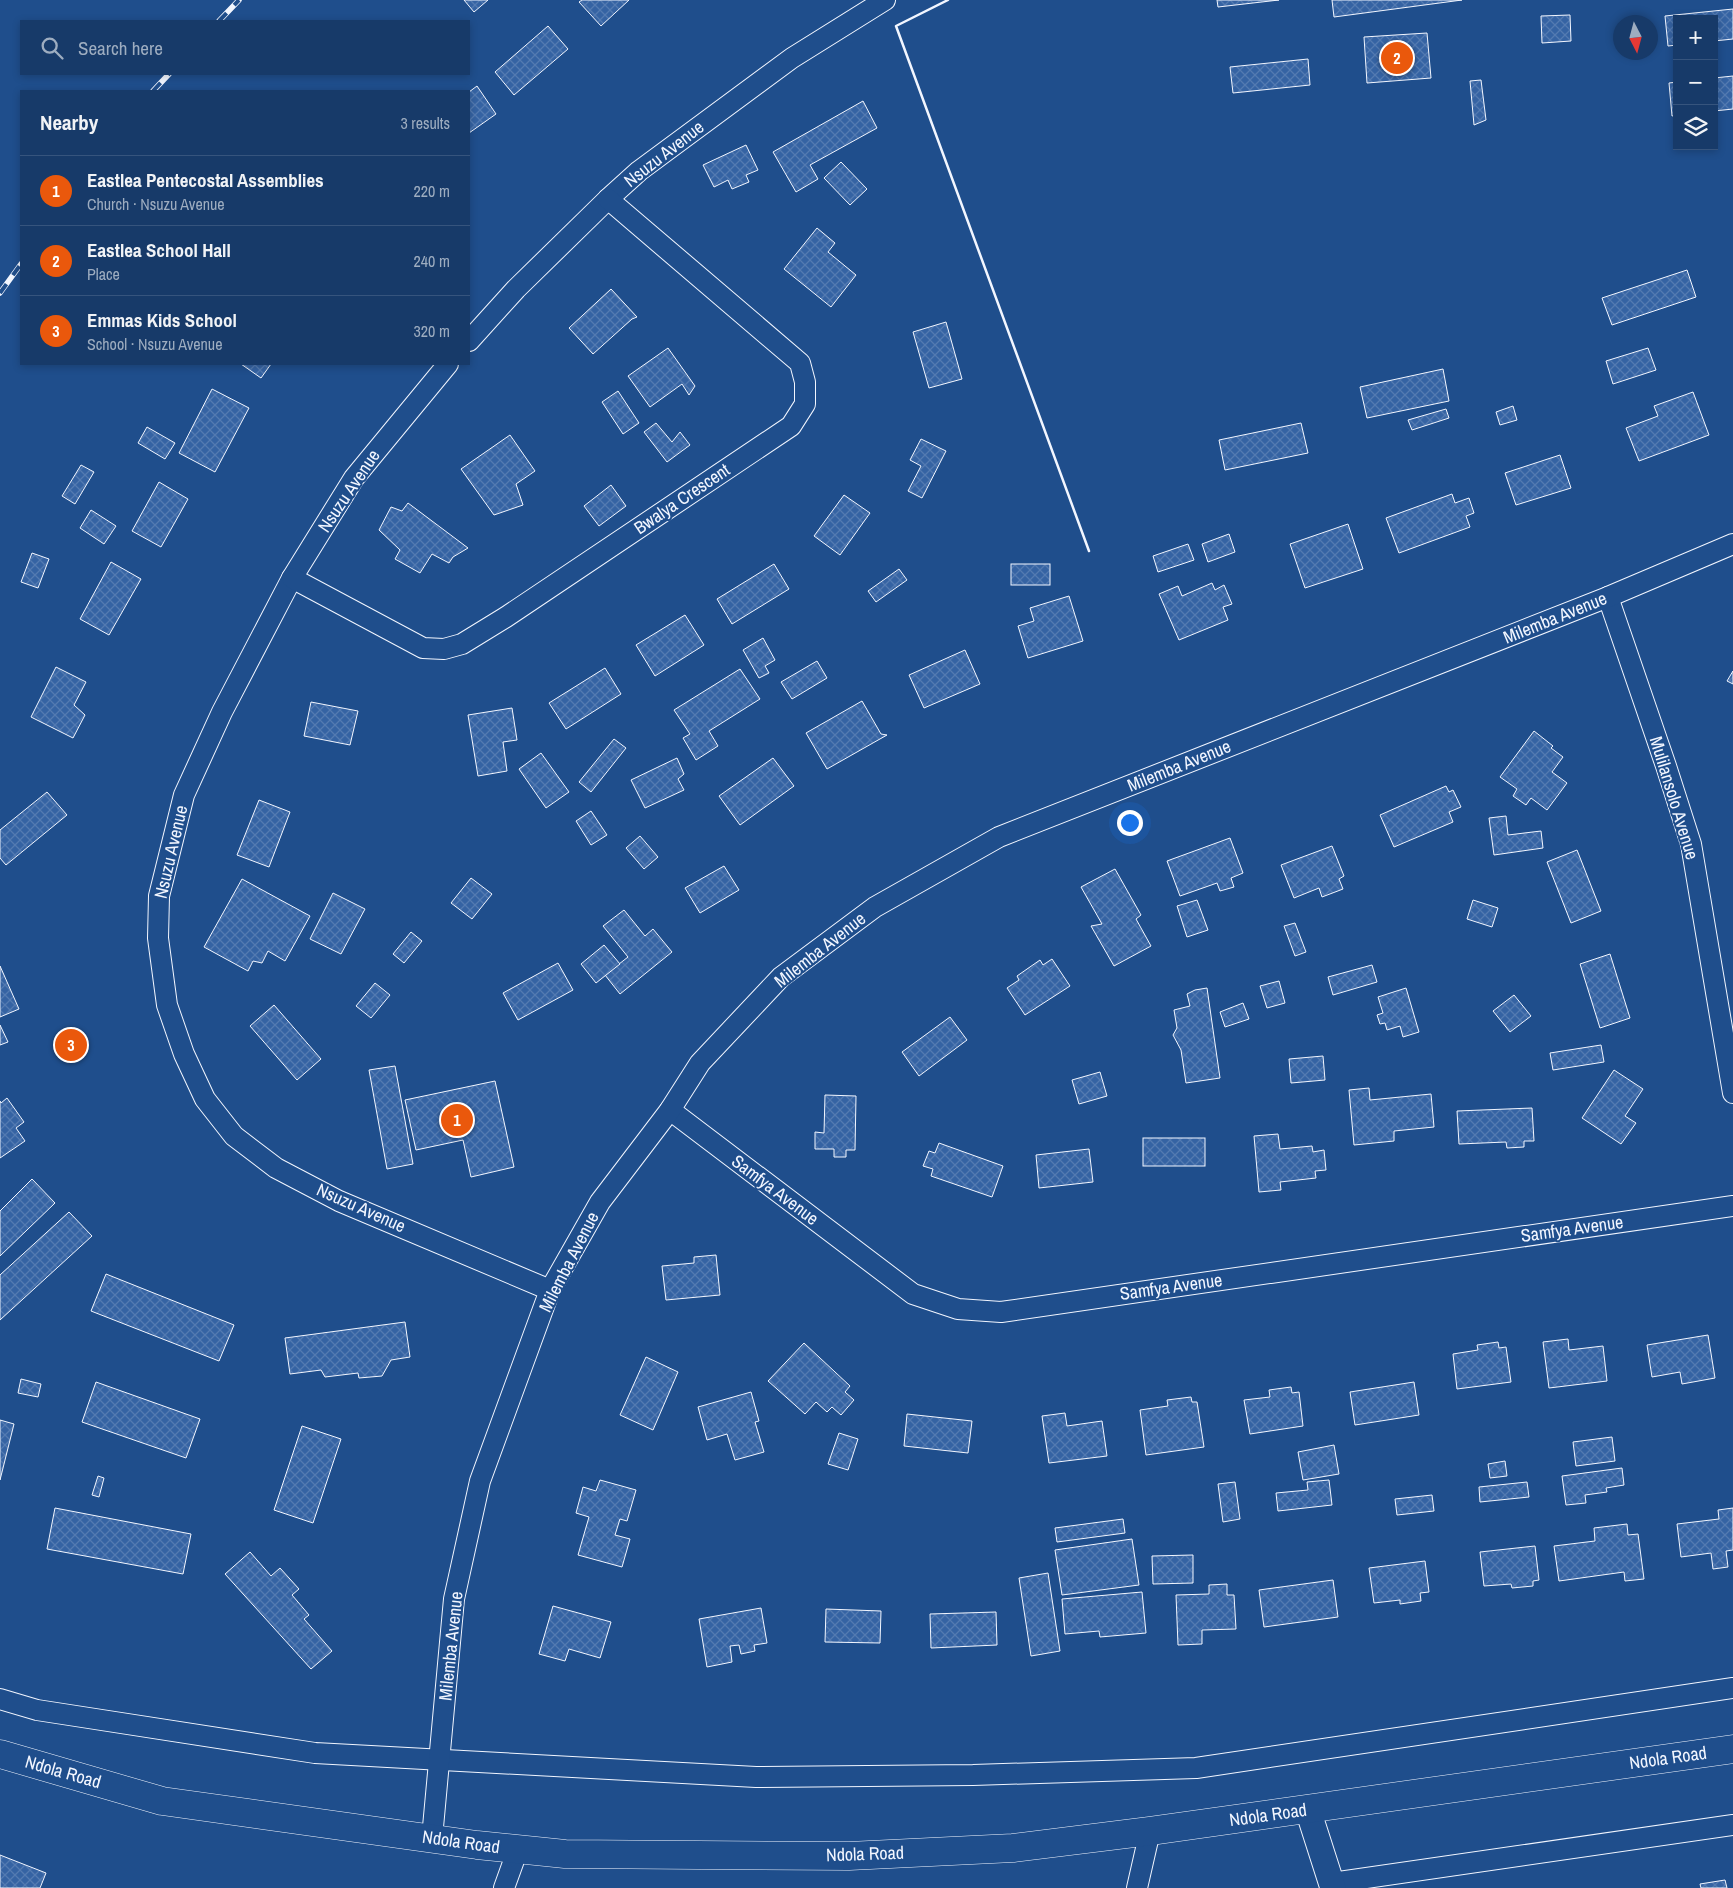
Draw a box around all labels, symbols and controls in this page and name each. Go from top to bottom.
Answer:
north arrow [1613,15,1658,60]
map controls [1673,15,1718,150]
button: + [1673,15,1718,60]
search box [20,20,470,75]
icon: search [38,34,66,62]
text: Search here [78,35,163,61]
pin: 2 [1381,39,1413,77]
button: − [1673,60,1718,105]
button: layers [1673,105,1718,150]
text: Nearby [40,108,98,137]
text: 3 results [400,112,450,134]
street label: Nsuzu Avenue [619,115,709,193]
text: Eastlea Pentecostal Assemblies [87,167,324,193]
text: 1 [52,180,60,202]
text: 220 m [414,180,450,202]
text: Church · Nsuzu Avenue [87,193,225,215]
text: Eastlea School Hall [87,237,231,263]
text: 2 [52,250,60,272]
text: 240 m [414,250,450,272]
text: Place [87,263,120,285]
text: Emmas Kids School [87,307,237,333]
text: 3 [52,320,60,342]
text: 320 m [414,320,450,342]
text: School · Nsuzu Avenue [87,333,222,355]
street label: Nsuzu Avenue [312,444,385,537]
street label: Bwalya Crescent [629,457,735,540]
street label: Milemba Avenue [1499,585,1610,650]
street label: Milemba Avenue [1123,733,1234,798]
street label: Mulilansolo Avenue [1644,733,1705,863]
street label: Nsuzu Avenue [148,803,193,901]
your location [1117,810,1143,836]
street label: Milemba Avenue [769,906,871,993]
pin: 3 [55,1026,87,1064]
pin: 1 [441,1101,473,1139]
street label: Samfya Avenue [727,1149,824,1231]
street label: Nsuzu Avenue [313,1177,410,1238]
street label: Milemba Avenue [533,1207,605,1316]
street label: Samfya Avenue [1519,1209,1625,1248]
street label: Samfya Avenue [1118,1267,1224,1306]
street label: Milemba Avenue [432,1590,469,1702]
street label: Ndola Road [1628,1740,1708,1775]
street label: Ndola Road [22,1749,104,1794]
street label: Ndola Road [1228,1797,1308,1832]
street label: Ndola Road [421,1824,501,1859]
street label: Ndola Road [826,1840,904,1867]

